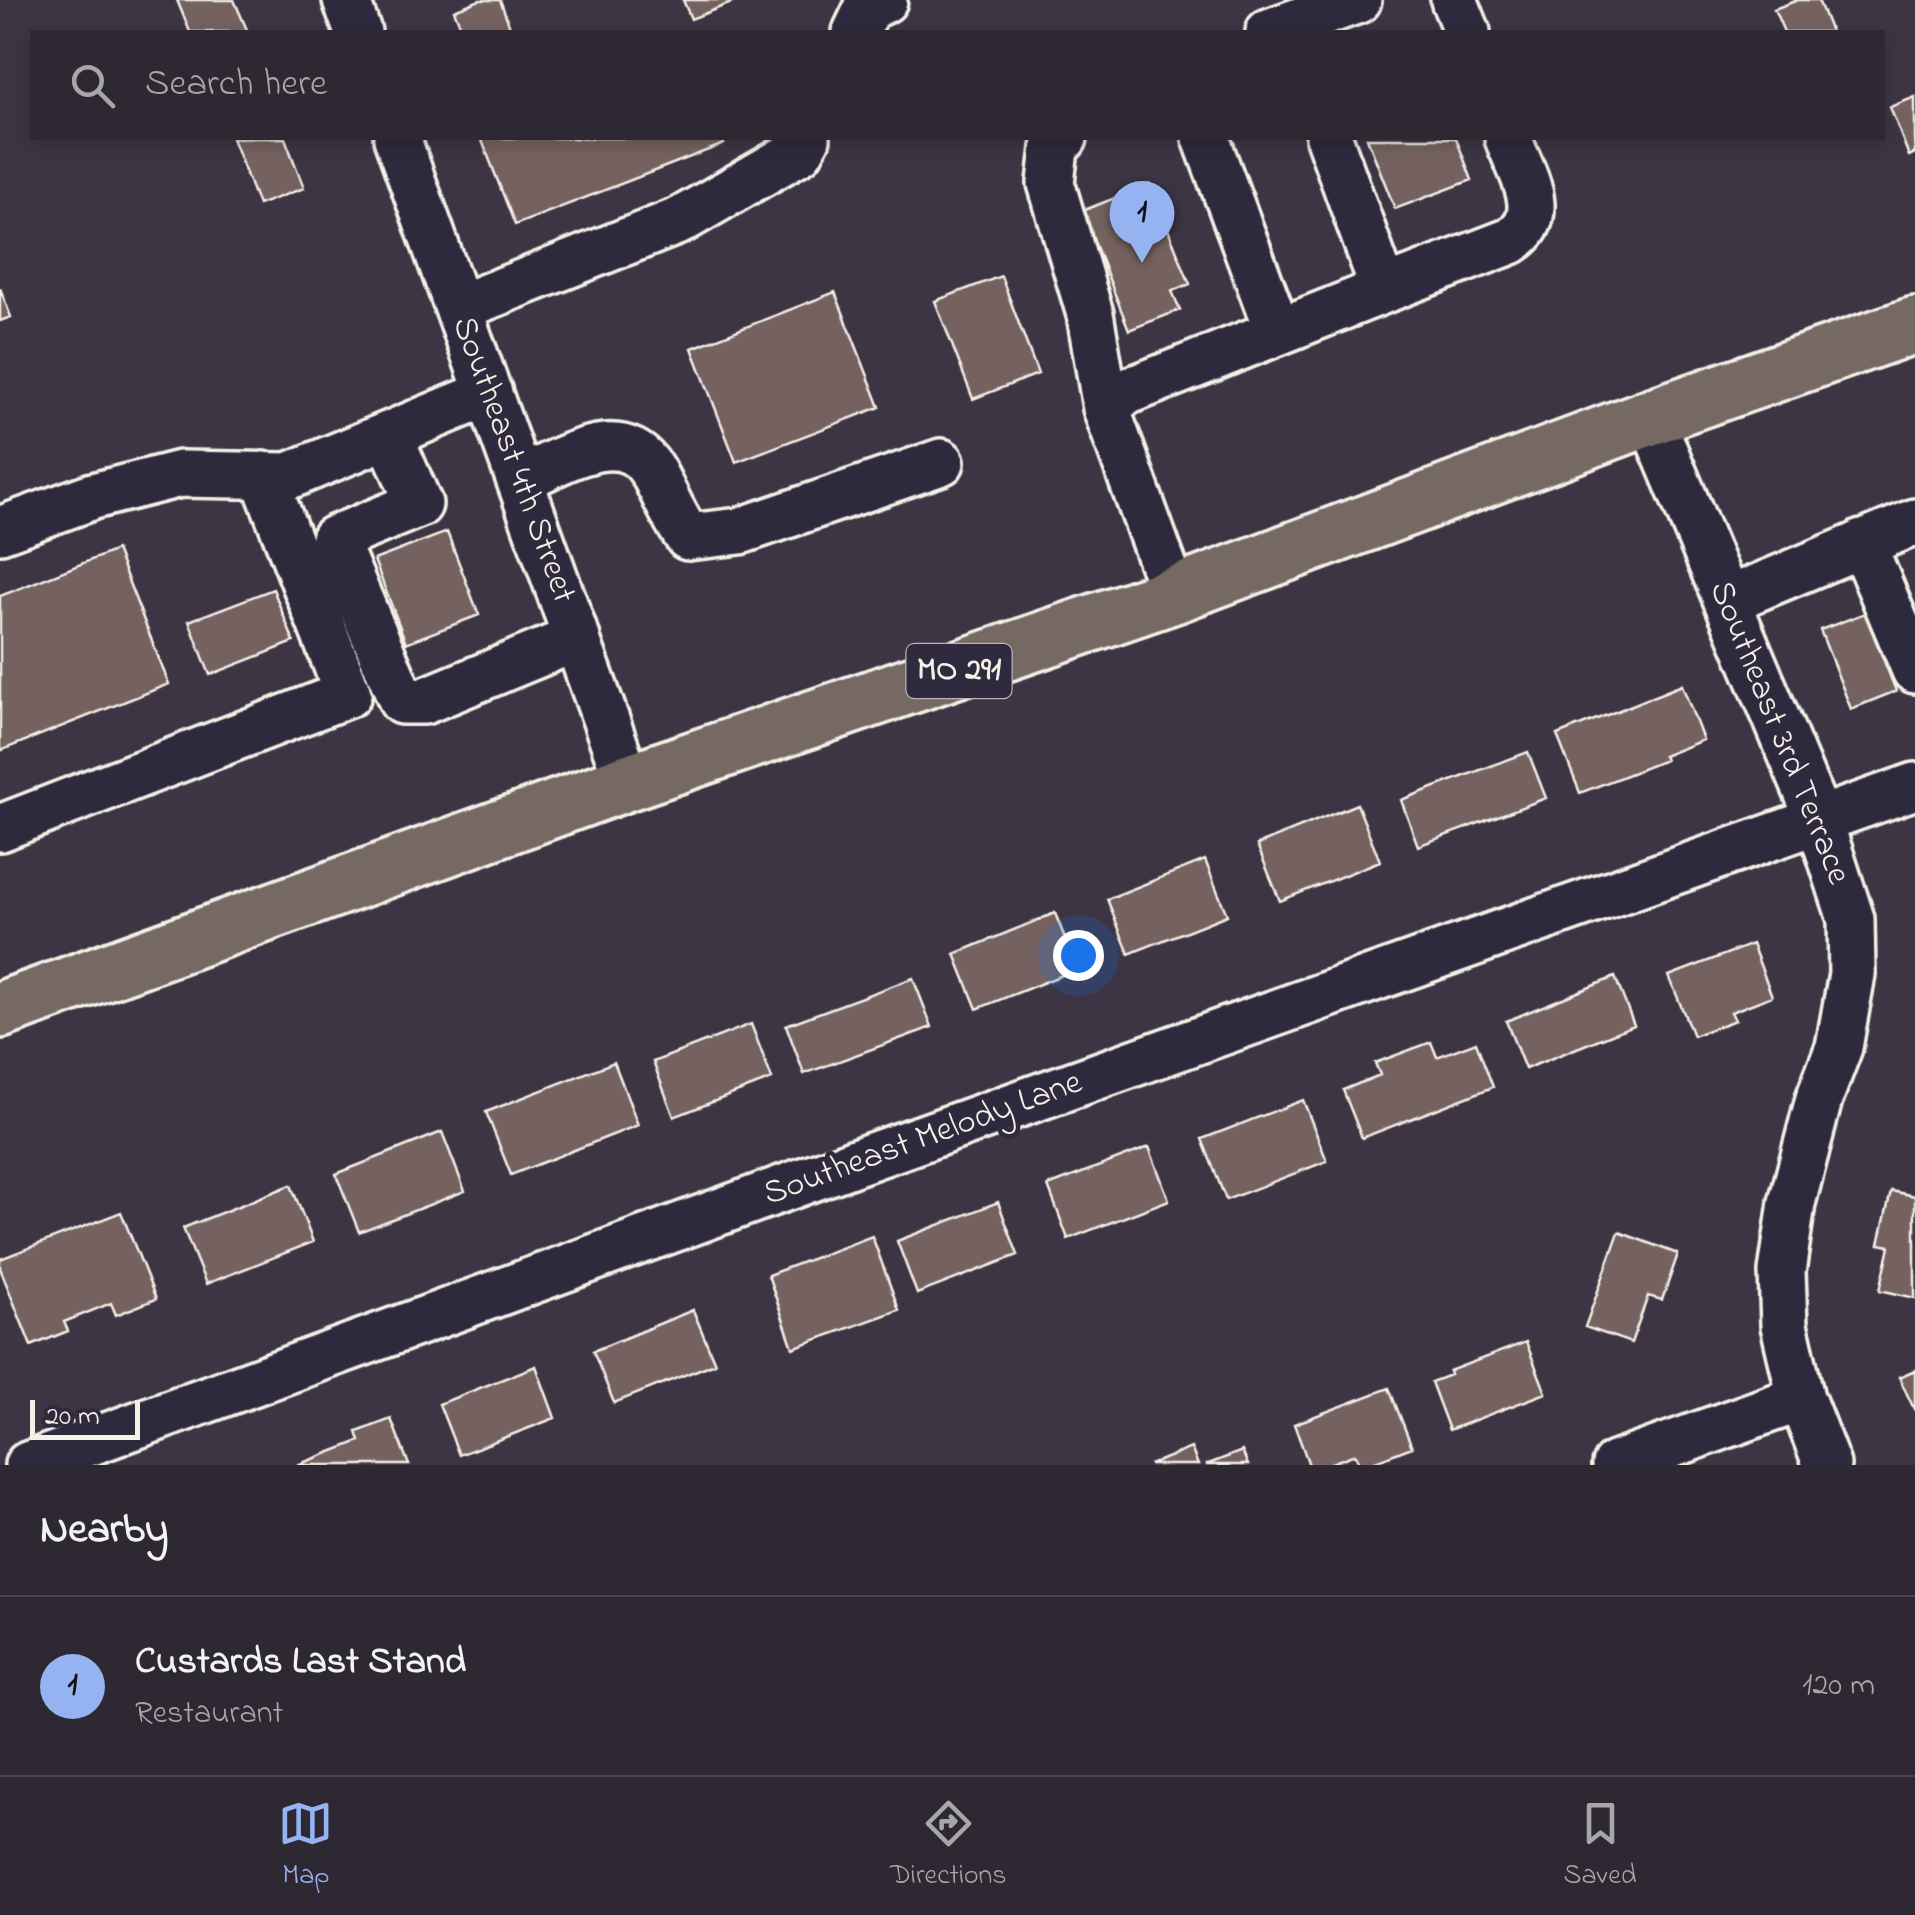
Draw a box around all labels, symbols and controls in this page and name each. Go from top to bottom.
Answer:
search box [30,30,1885,140]
text: Search here [145,57,327,113]
icon: search [65,58,120,113]
pin: 1 [1110,180,1174,263]
street label: Southeast 4th Street [437,310,589,611]
street label: Southeast 3rd Terrace [1695,574,1863,893]
road number: MO 291 [906,644,1012,698]
your location [1053,930,1104,981]
street label: Southeast Melody Lane [757,1058,1090,1220]
scale bar [30,1395,140,1440]
text: 20 m [45,1397,100,1438]
text: Nearby [40,1500,168,1561]
text: Custards Last Stand [135,1635,466,1691]
text: 1 [67,1663,78,1710]
text: 120 m [1802,1663,1875,1710]
text: Restaurant [135,1691,283,1738]
tab: Map [278,1796,333,1897]
tab: Directions [890,1796,1007,1897]
tab: Saved [1564,1796,1637,1897]

